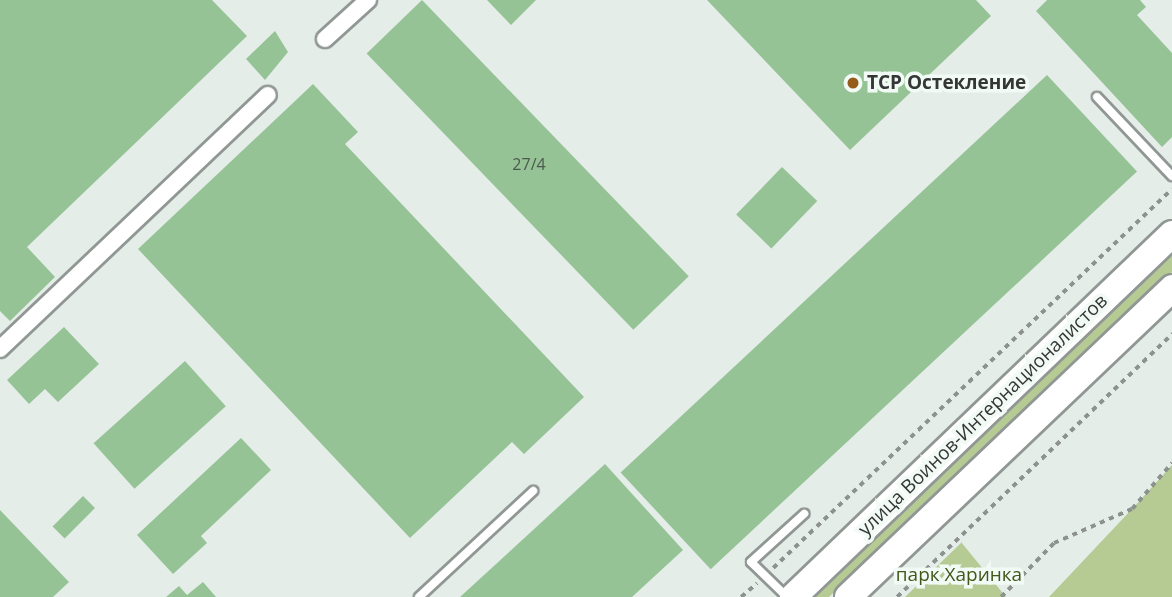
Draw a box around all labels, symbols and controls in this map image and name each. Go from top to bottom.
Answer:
place label: ТСР Остекление [867,72,1026,94]
marker: ТСР Остекление [845,75,861,91]
house number: 27/4 [512,154,546,174]
street label: улица Воинов-Интернационалистов [854,290,1112,540]
park label: парк Харинка [896,564,1022,586]

